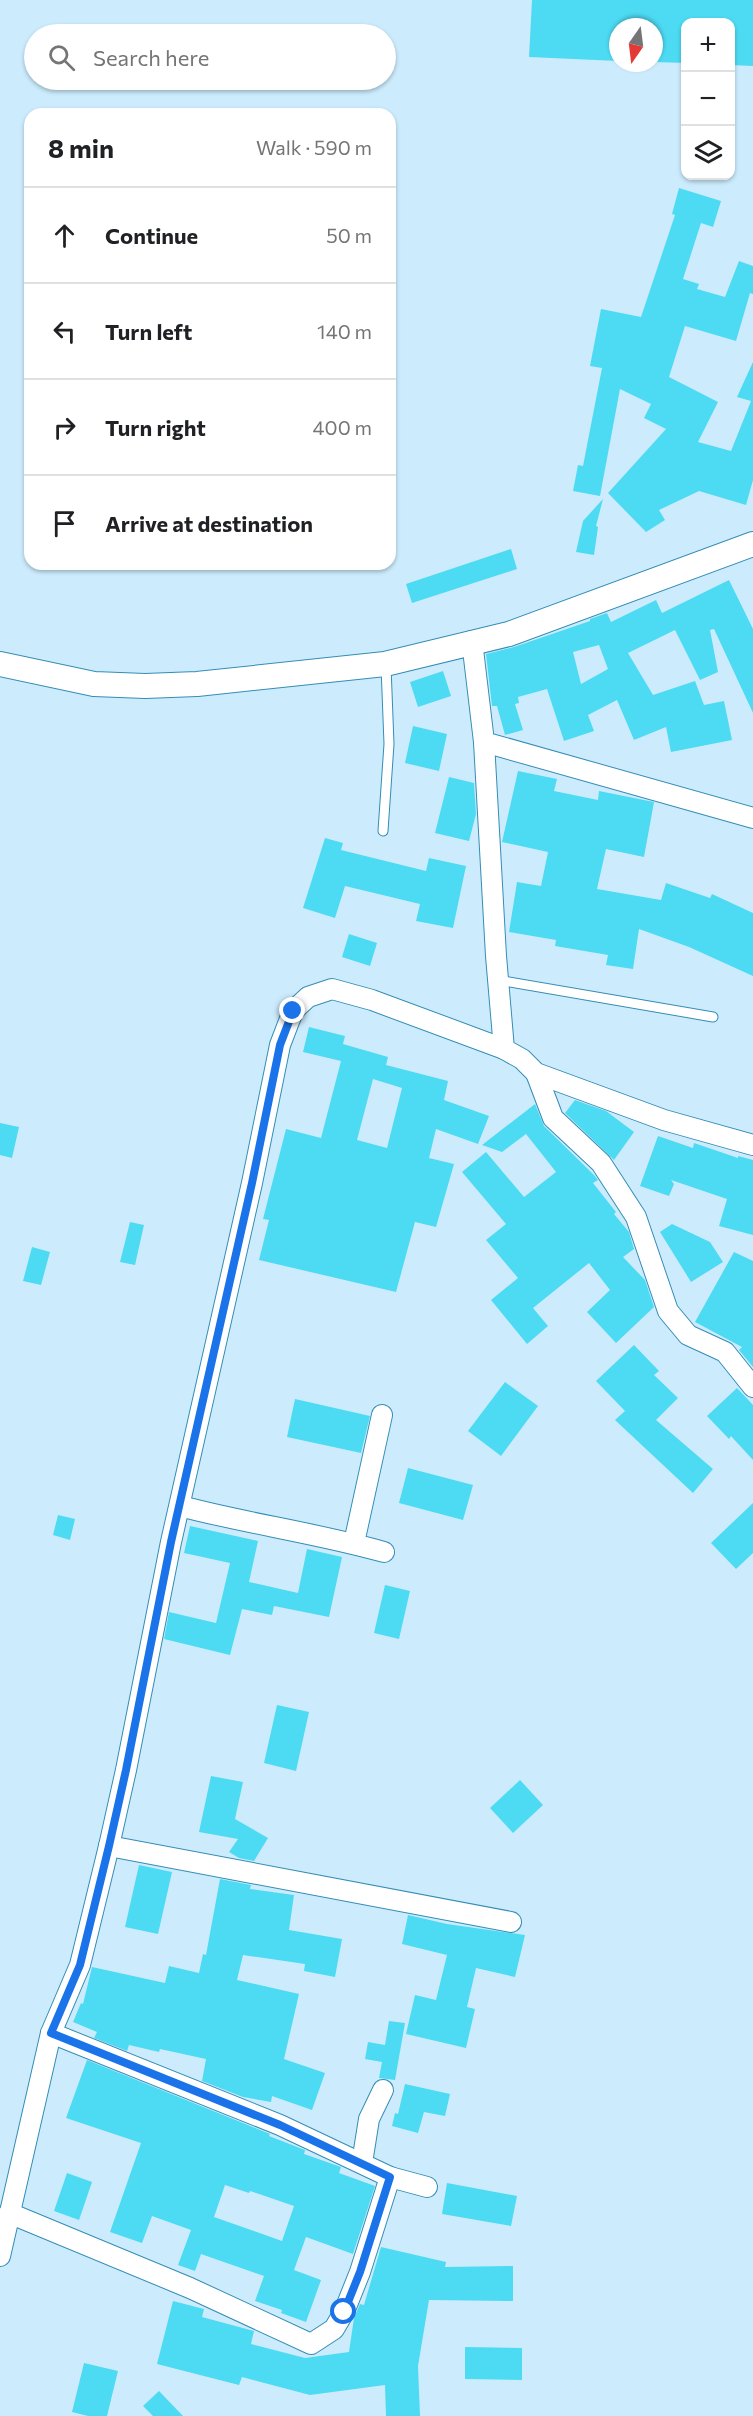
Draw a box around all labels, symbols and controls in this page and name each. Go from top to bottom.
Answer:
north arrow [609,18,663,72]
map controls [681,18,735,180]
button: + [681,18,735,72]
search box [24,24,396,90]
icon: search [45,41,78,74]
text: Search here [93,44,209,71]
button: − [681,72,735,126]
button: layers [681,126,735,180]
text: 8 min [48,132,114,163]
text: Walk · 590 m [256,135,372,159]
icon: ahead [48,219,81,252]
text: Continue [105,222,198,249]
text: 50 m [326,223,372,247]
icon: left [48,315,81,348]
text: Turn left [105,318,192,345]
text: 140 m [317,319,372,343]
icon: right [48,411,81,444]
text: Turn right [105,414,206,441]
text: 400 m [313,415,372,439]
icon: arrive [48,507,81,540]
text: Arrive at destination [105,510,313,537]
route end [279,997,305,1023]
route start [330,2298,356,2324]

